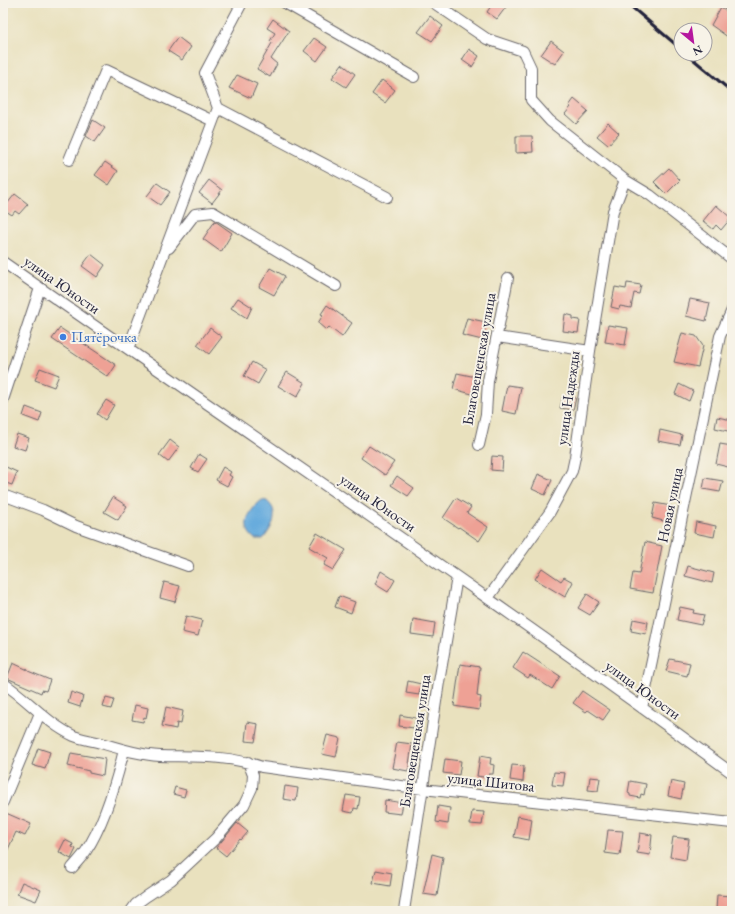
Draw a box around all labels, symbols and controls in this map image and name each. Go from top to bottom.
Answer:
north arrow [673,22,713,62]
text: N [690,42,705,59]
street label: улица Юности [20,251,104,318]
street label: Благовещенская улица [457,291,500,427]
place label: Пятёрочка [71,327,137,346]
marker: Пятёрочка [58,332,68,342]
street label: улица Надежды [551,350,584,446]
street label: Новая улица [652,465,687,544]
street label: улица Юности [336,469,420,536]
street label: улица Юности [602,656,685,723]
street label: Благовещенская улица [395,673,434,809]
street label: улица Шитова [447,767,536,796]

